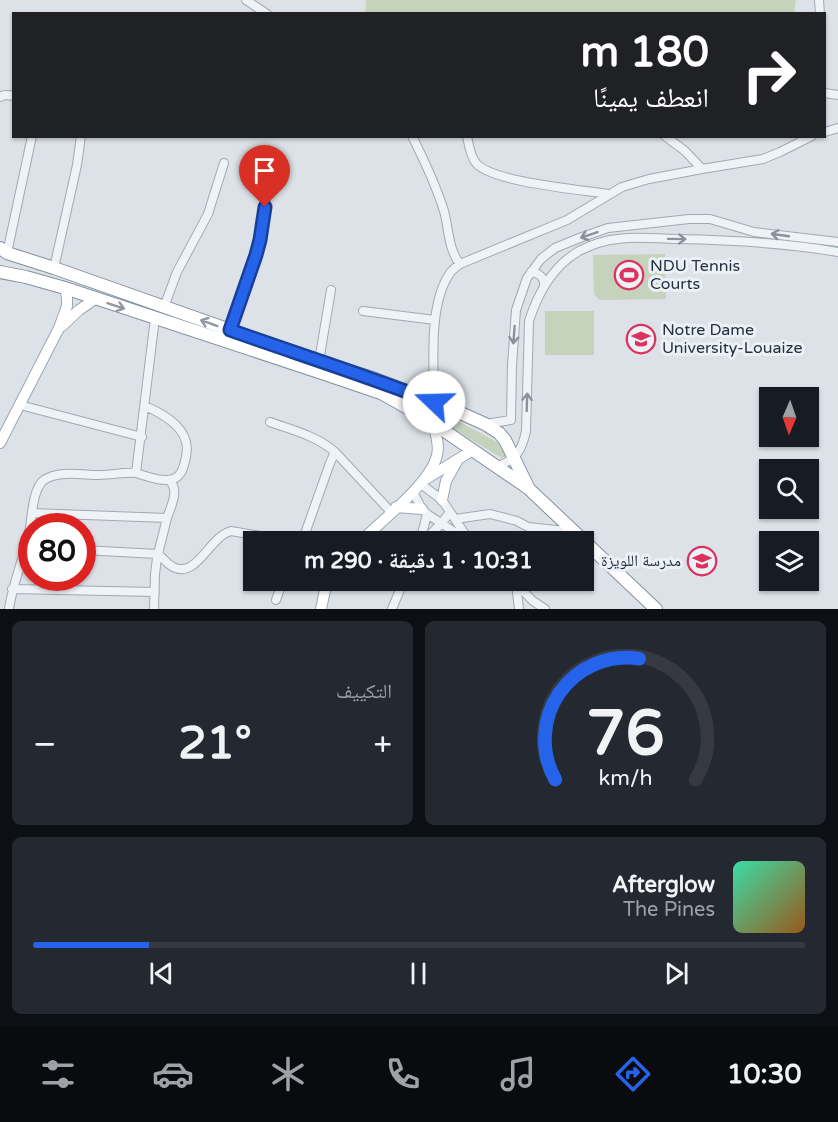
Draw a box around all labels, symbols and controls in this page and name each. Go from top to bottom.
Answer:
text: 180 m [580,27,709,78]
icon: right [730,36,808,114]
text: انعطف يمينًا [593,82,709,115]
pin [239,145,290,207]
icon: arrive [248,154,281,187]
one-way arrow [580,230,598,241]
one-way arrow [770,230,790,241]
one-way arrow [666,233,686,245]
place label: NDU Tennis Courts [650,256,740,294]
sports icon: NDU Tennis Courts [613,259,645,291]
one-way arrow [106,301,125,312]
one-way arrow [200,316,219,327]
place label: Notre Dame University-Louaize [662,320,803,358]
school or university icon: Notre Dame University-Louaize [625,323,657,355]
one-way arrow [508,324,519,344]
position arrow [402,370,466,434]
north arrow [759,387,819,447]
map controls [759,387,819,591]
one-way arrow [521,392,532,412]
button: search [759,459,819,519]
speed limit sign: 80 [18,513,96,591]
button: layers [759,531,819,591]
school or university icon: مدرسة اللويزة [686,545,718,577]
text: 10:31 · 1 دقيقة · 290 m [304,548,533,574]
place label: مدرسة اللويزة [601,551,681,571]
text: التكييف [336,680,392,704]
text: 76 [586,697,665,772]
text: 21° [178,717,252,771]
text: − [33,725,57,764]
text: + [373,725,392,764]
text: km/h [599,765,652,791]
text: Afterglow [612,872,715,898]
text: The Pines [623,898,715,922]
icon: previous [145,957,178,990]
icon: pause [402,957,435,990]
icon: next [660,957,693,990]
icon: filters [37,1053,79,1095]
icon: car [152,1053,194,1095]
icon: climate [267,1053,309,1095]
icon: phone [382,1053,424,1095]
icon: music [497,1053,539,1095]
icon: directions [612,1053,654,1095]
text: 10:30 [727,1058,802,1091]

